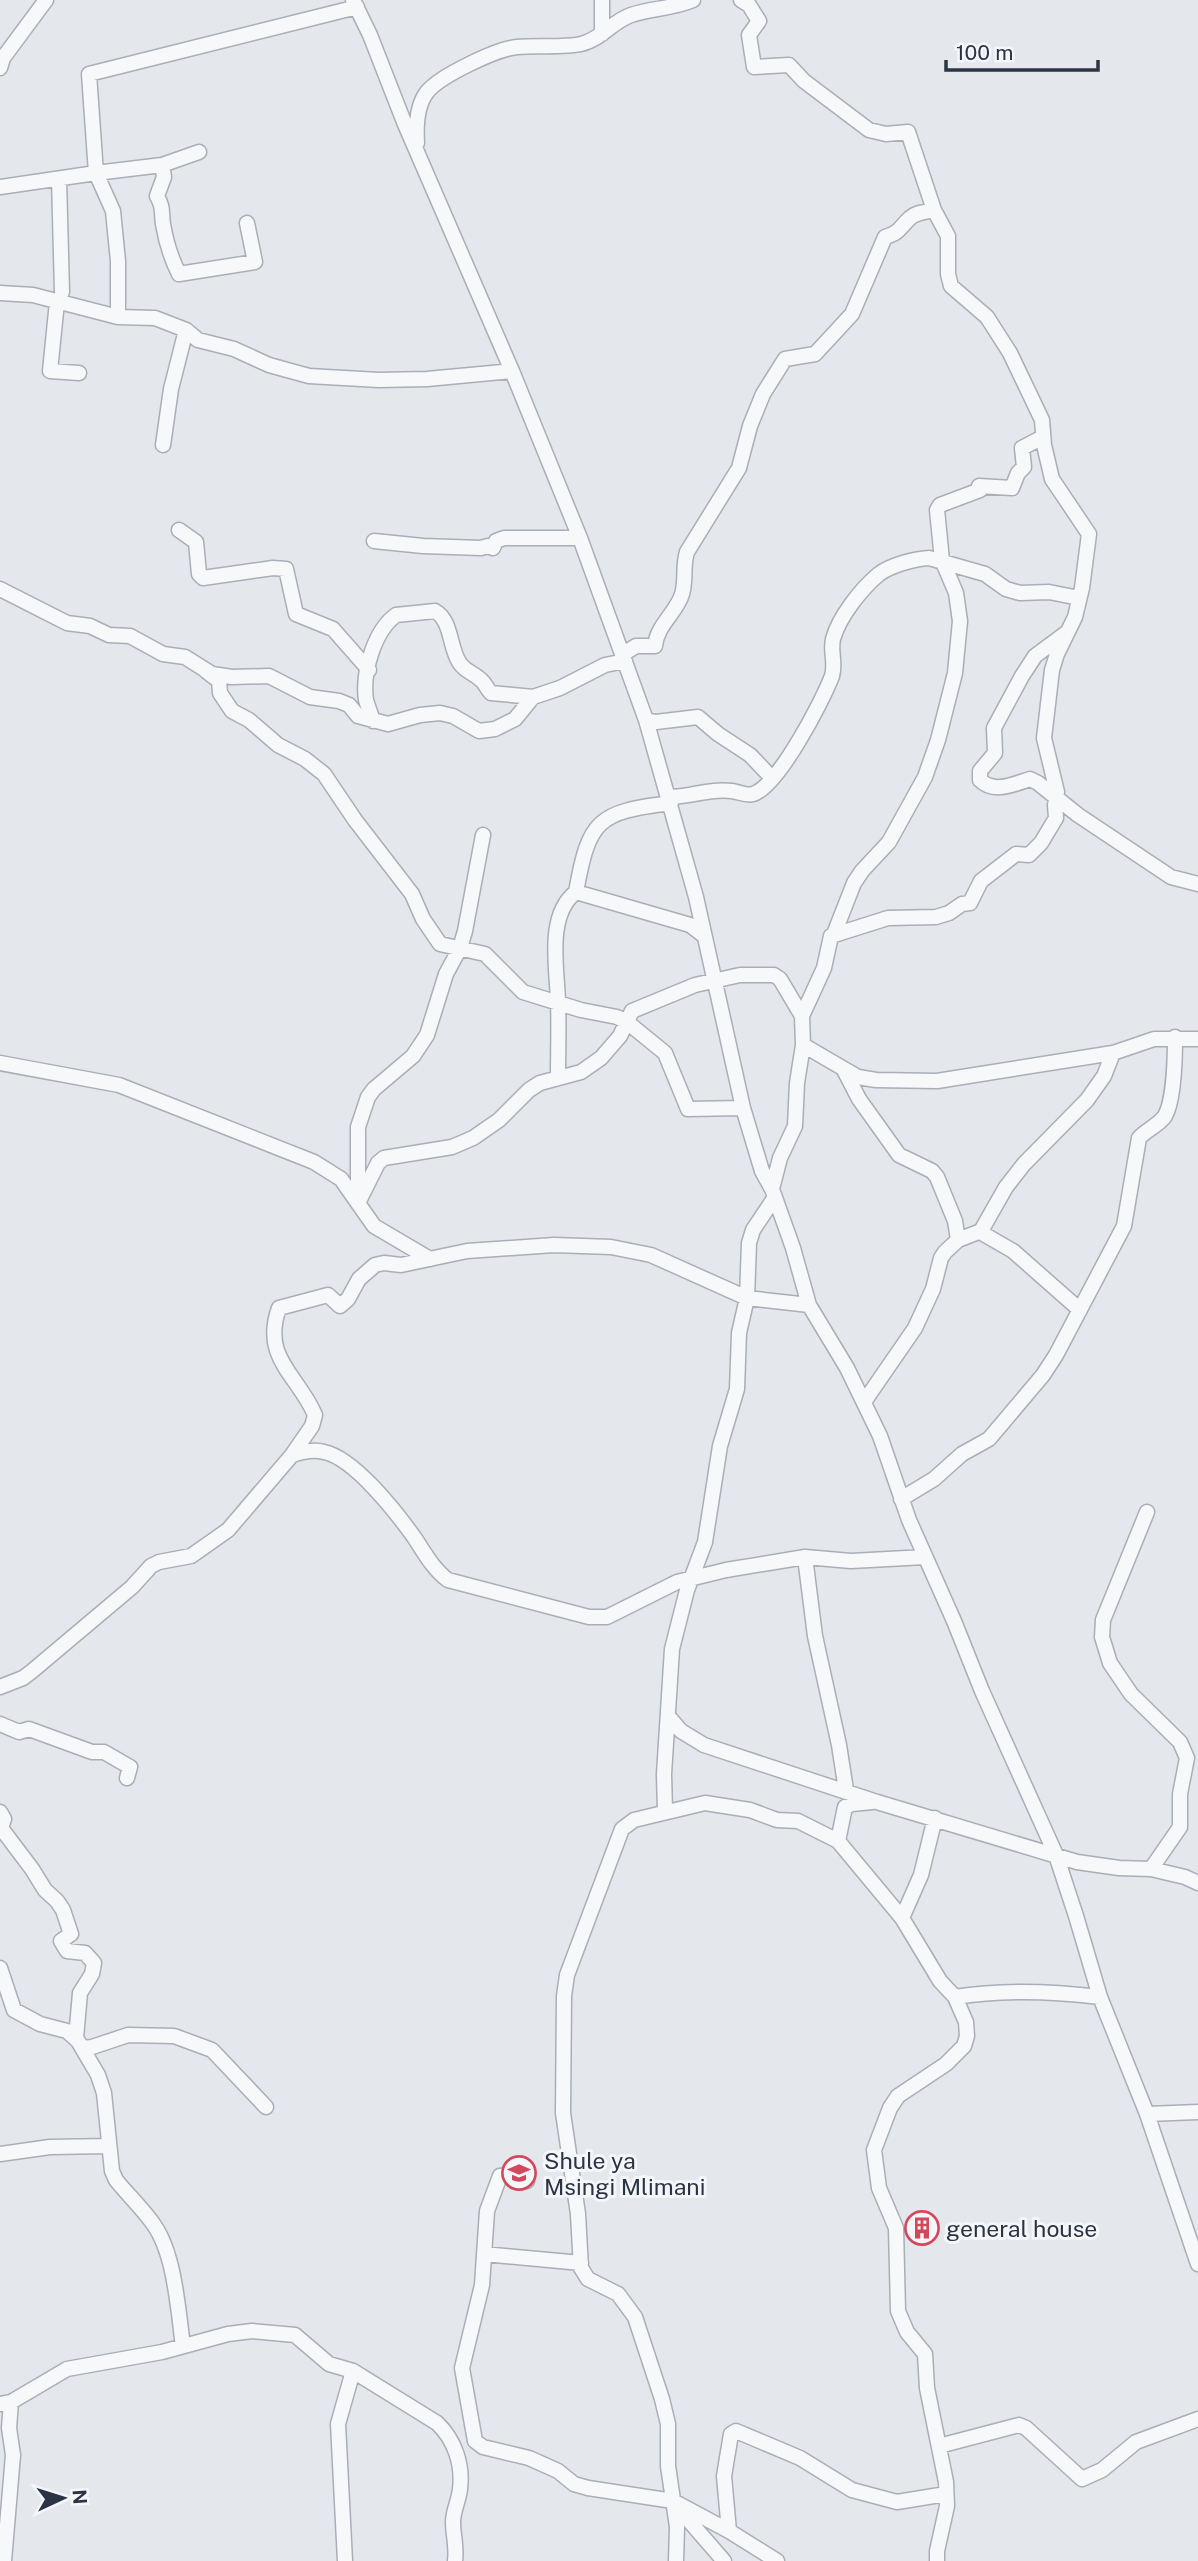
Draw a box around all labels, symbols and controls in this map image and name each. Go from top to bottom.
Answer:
scale bar [946,28,1098,72]
text: 100 m [956,40,1013,65]
place label: Shule ya Msingi Mlimani [544,2147,705,2200]
school or university icon: Shule ya Msingi Mlimani [500,2154,538,2192]
building icon: general house [903,2209,941,2247]
place label: general house [946,2215,1097,2242]
north arrow [28,2463,98,2533]
text: N [68,2489,91,2505]

